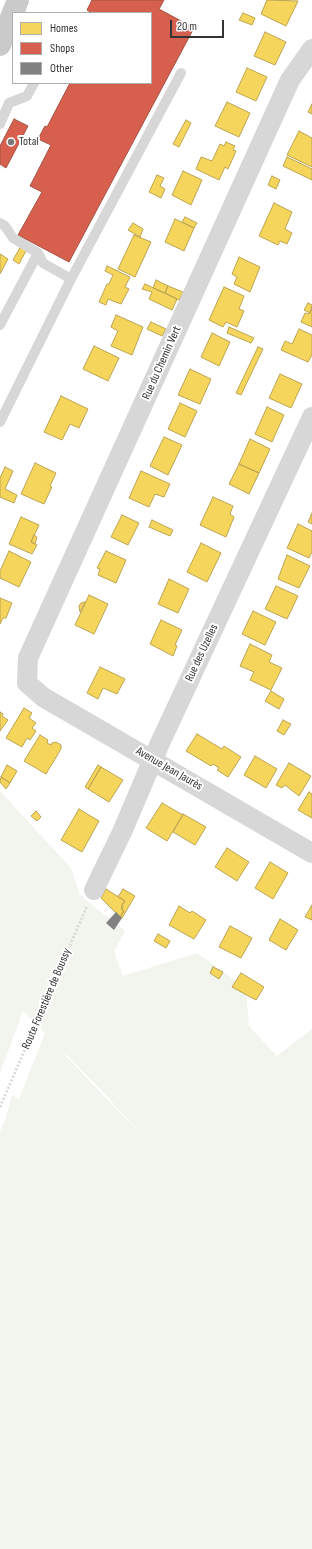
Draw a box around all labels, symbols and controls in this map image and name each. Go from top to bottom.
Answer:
legend [12,12,152,84]
scale bar [172,12,226,38]
text: 20 m [177,19,197,34]
text: Homes [50,21,78,36]
text: Shops [50,41,75,56]
text: Other [50,61,73,76]
place label: Total [19,135,39,149]
marker: Total [6,137,16,147]
street label: Rue du Chemin Vert [139,324,185,402]
street label: Rue des Uzelles [182,622,222,684]
street label: Avenue Jean Jaurès [133,744,205,794]
street label: Route Forestière de Boussy [19,946,75,1052]

